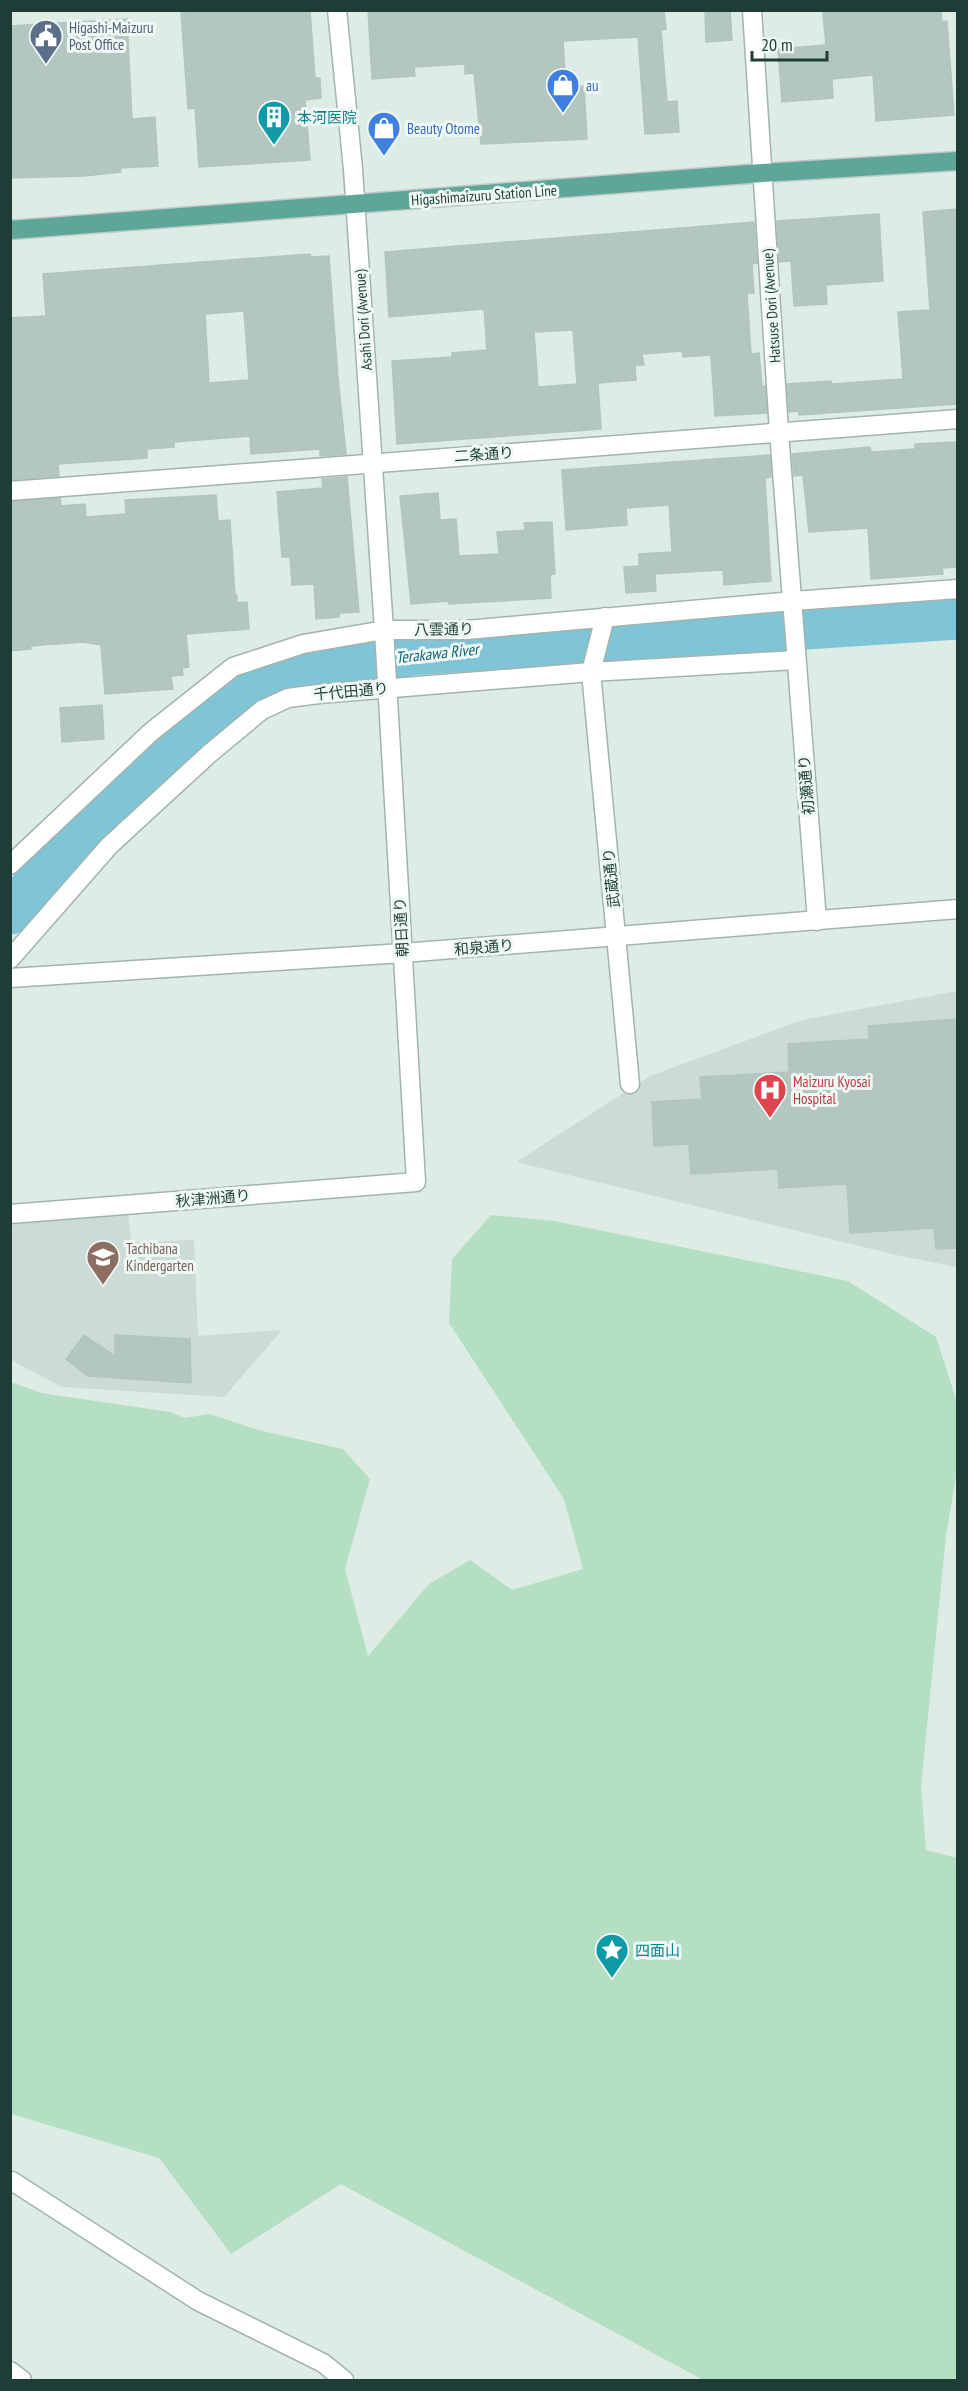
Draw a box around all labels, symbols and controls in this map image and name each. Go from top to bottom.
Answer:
public building icon: Higashi-Maizuru Post Office [28,18,64,65]
place label: Higashi-Maizuru Post Office [69,18,153,54]
scale bar [752,24,827,62]
text: 20 m [761,33,793,56]
shop icon: au [545,67,581,114]
place label: au [586,76,599,95]
building icon: 本河医院 [256,99,292,146]
place label: 本河医院 [297,108,357,127]
shop icon: Beauty Otome [366,110,402,157]
place label: Beauty Otome [407,119,480,138]
street label: Higashimaizuru Station Line [411,180,557,210]
street label: Hatsuse Dori (Avenue) [758,248,784,364]
street label: Asahi Dori (Avenue) [350,268,376,371]
street label: 二条通り [453,442,515,466]
street label: 八雲通り [414,619,474,639]
water label: Terakawa River [395,638,482,667]
street label: 千代田通り [313,678,389,704]
street label: 初瀬通り [794,754,818,816]
street label: 武蔵通り [598,847,624,909]
street label: 朝日通り [390,897,412,957]
street label: 和泉通り [453,935,515,959]
hospital icon: Maizuru Kyosai Hospital [752,1072,788,1119]
place label: Maizuru Kyosai Hospital [793,1072,871,1108]
street label: 秋津洲通り [175,1185,251,1211]
school or university icon: Tachibana Kindergarten [85,1239,121,1286]
place label: Tachibana Kindergarten [126,1239,194,1275]
place icon: 四面山 [594,1932,630,1979]
place label: 四面山 [635,1941,680,1960]

